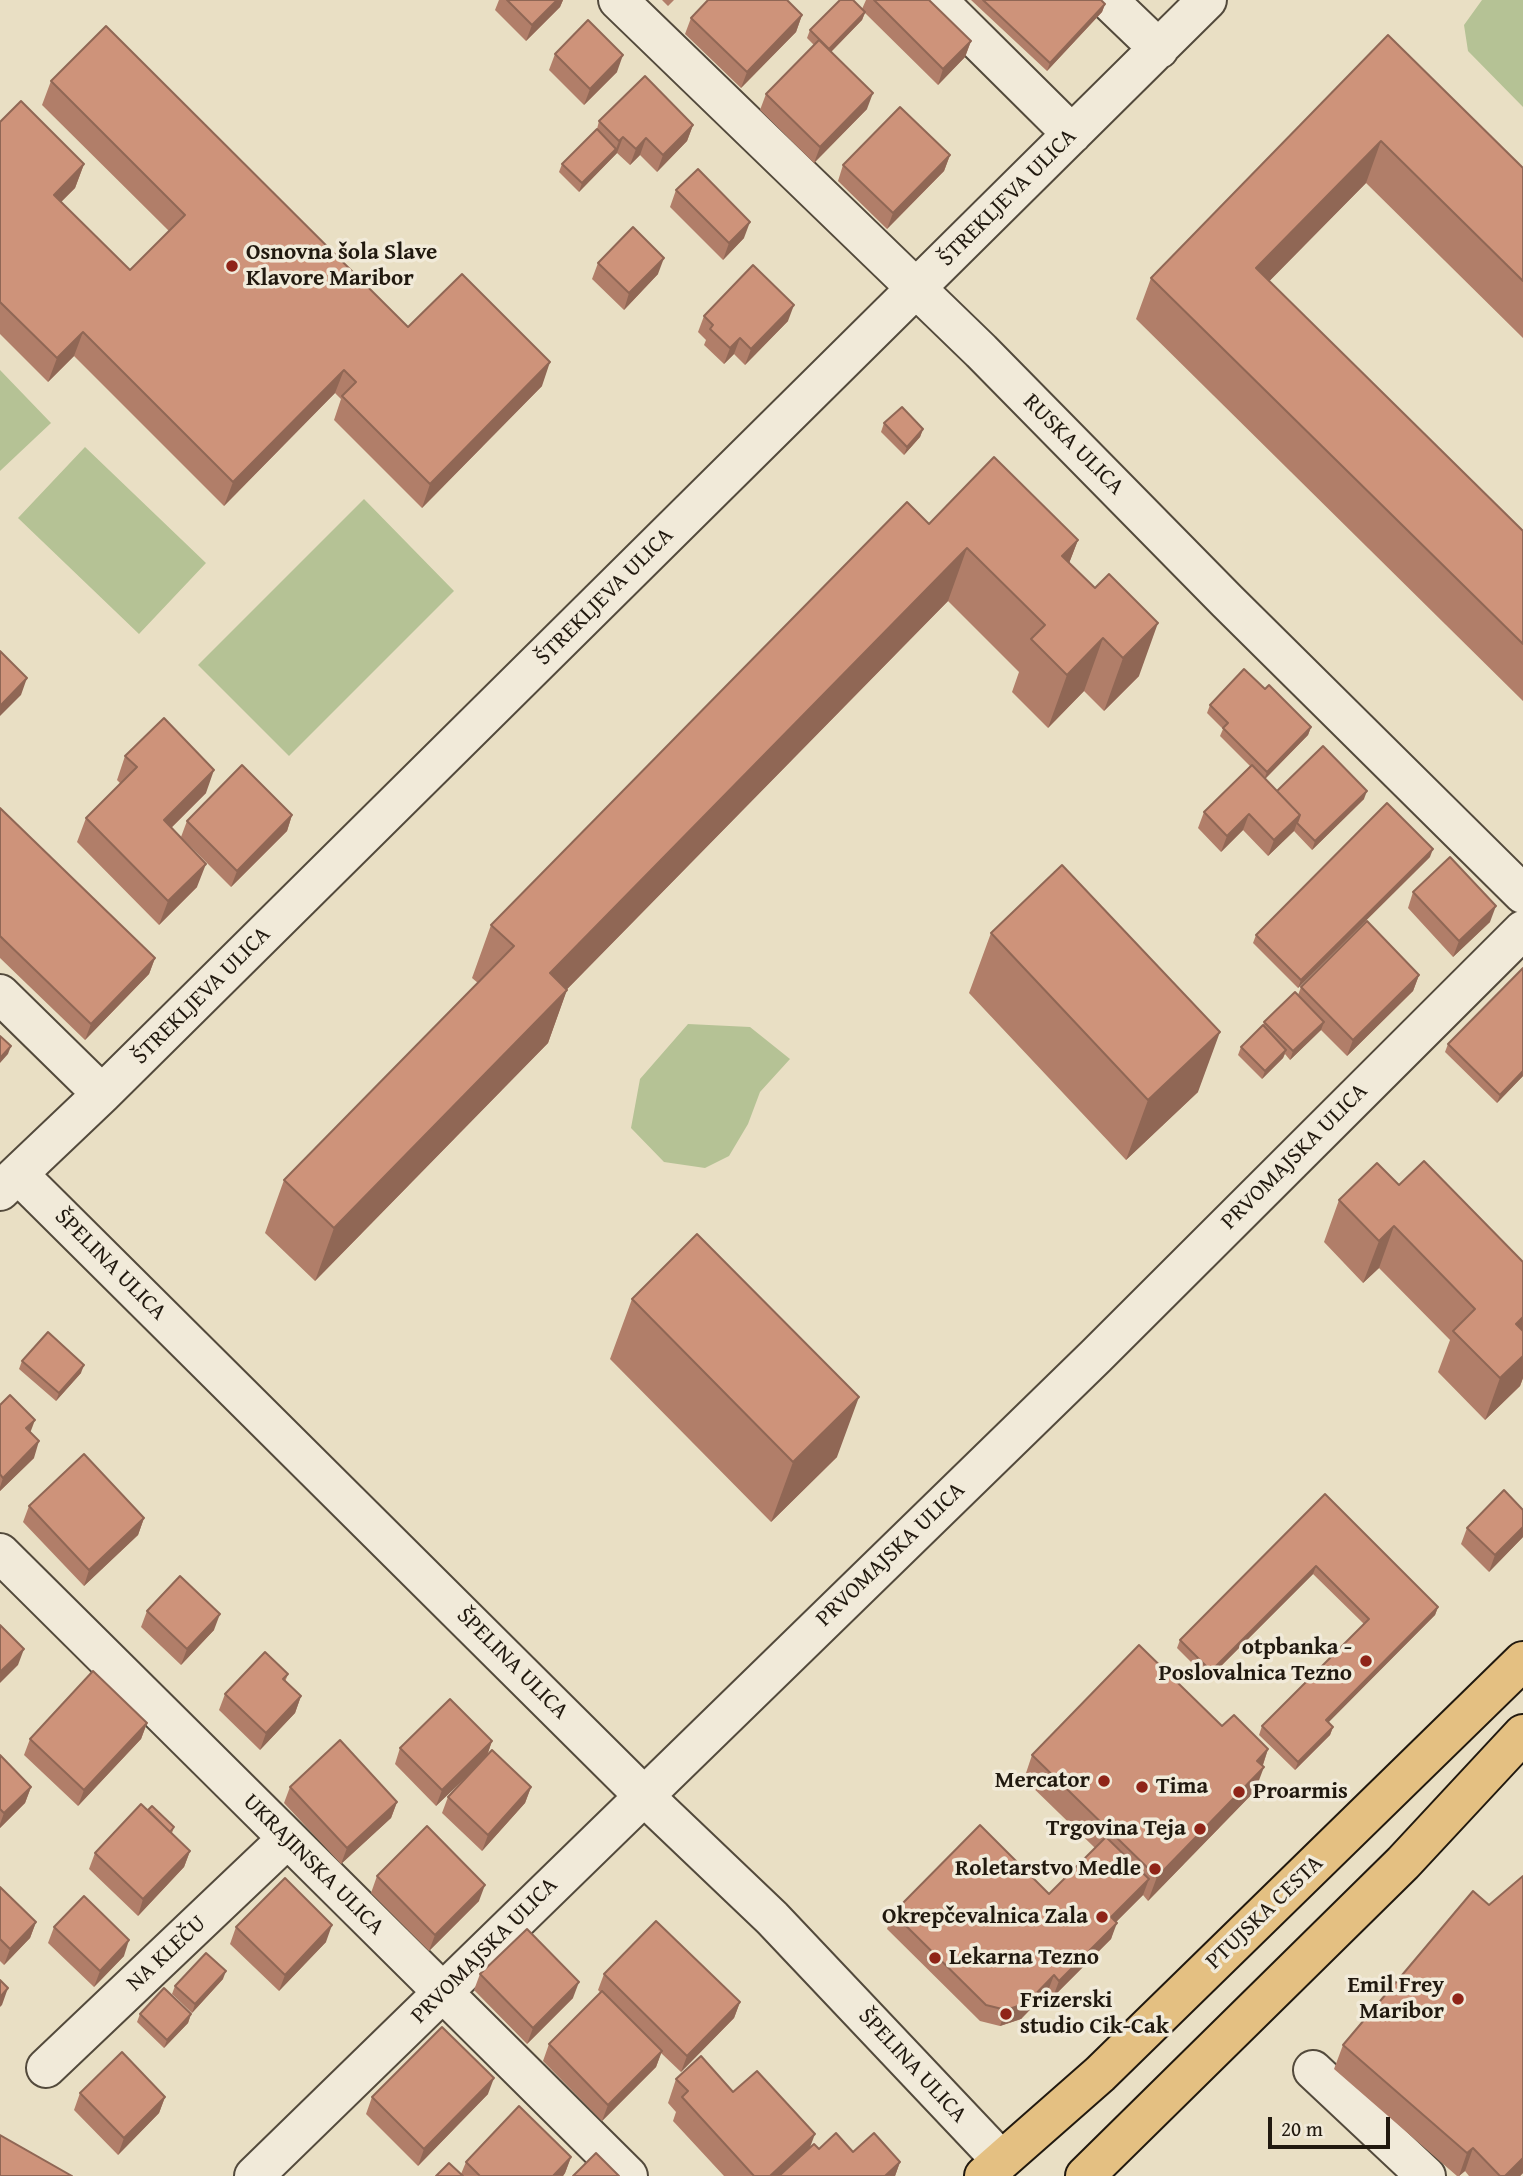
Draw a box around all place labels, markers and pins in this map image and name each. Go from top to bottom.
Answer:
place label: Osnovna šola Slave Klavore Maribor [246,239,437,293]
marker: Osnovna šola Slave Klavore Maribor [224,258,240,274]
place label: otpbanka - Poslovalnica Tezno [1158,1634,1352,1688]
marker: otpbanka - Poslovalnica Tezno [1358,1653,1374,1669]
place label: Mercator [995,1767,1090,1795]
marker: Mercator [1096,1773,1112,1789]
place label: Tima [1156,1773,1208,1801]
place label: Proarmis [1253,1778,1348,1806]
marker: Tima [1134,1779,1150,1795]
marker: Proarmis [1231,1784,1247,1800]
place label: Trgovina Teja [1046,1815,1186,1843]
marker: Trgovina Teja [1192,1821,1208,1837]
place label: Roletarstvo Medle [955,1855,1141,1883]
marker: Roletarstvo Medle [1147,1861,1163,1877]
place label: Okrepčevalnica Zala [882,1903,1088,1931]
marker: Okrepčevalnica Zala [1094,1909,1110,1925]
place label: Lekarna Tezno [949,1944,1099,1972]
marker: Lekarna Tezno [927,1950,943,1966]
place label: Emil Frey Maribor [1347,1972,1444,2026]
place label: Frizerski studio Cik-Cak [1020,1987,1169,2041]
marker: Emil Frey Maribor [1450,1991,1466,2007]
marker: Frizerski studio Cik-Cak [998,2006,1014,2022]

